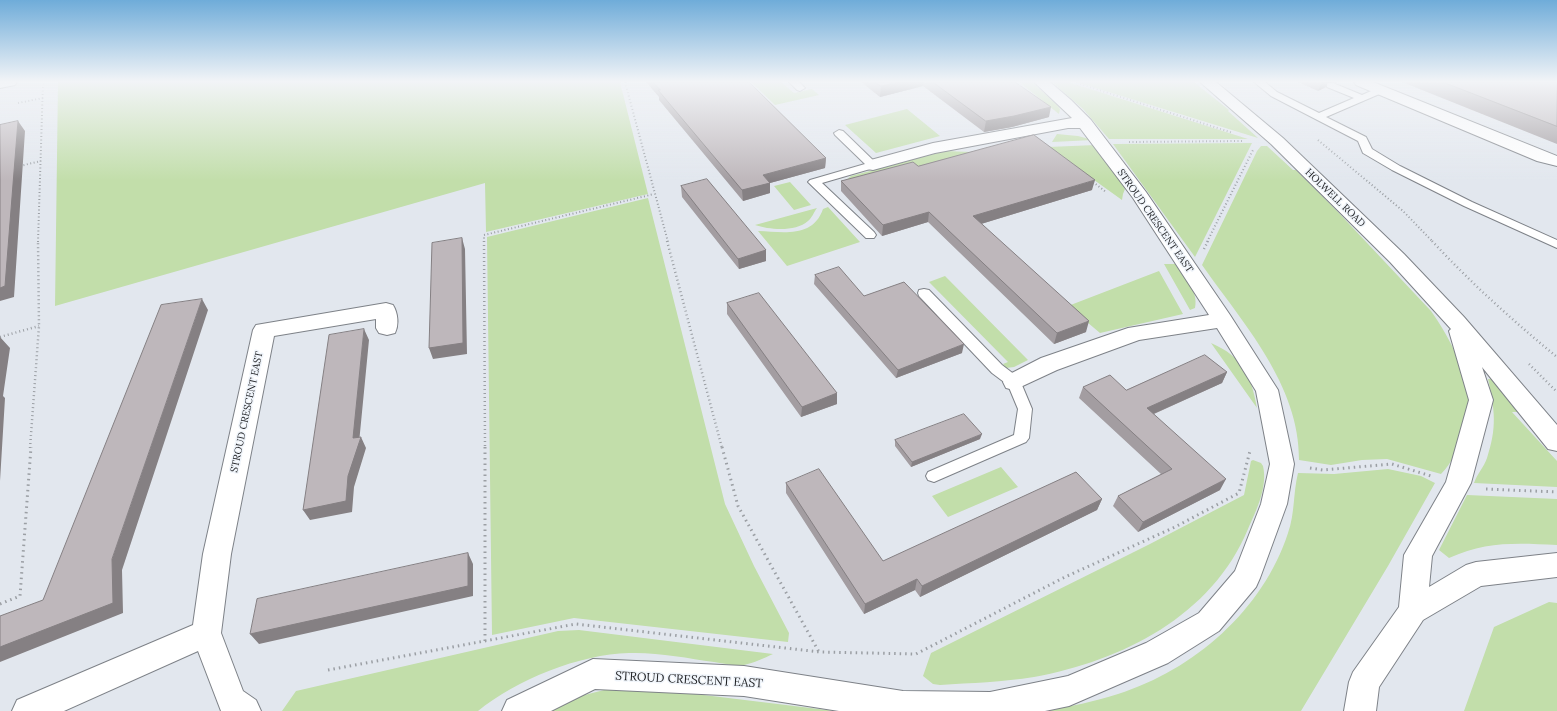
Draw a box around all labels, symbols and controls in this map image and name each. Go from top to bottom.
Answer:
street label: HOLWELL ROAD [1302,166,1368,230]
street label: STROUD CRESCENT EAST [1115,167,1195,275]
street label: STROUD CRESCENT EAST [228,350,266,474]
street label: STROUD CRESCENT EAST [615,669,763,691]

